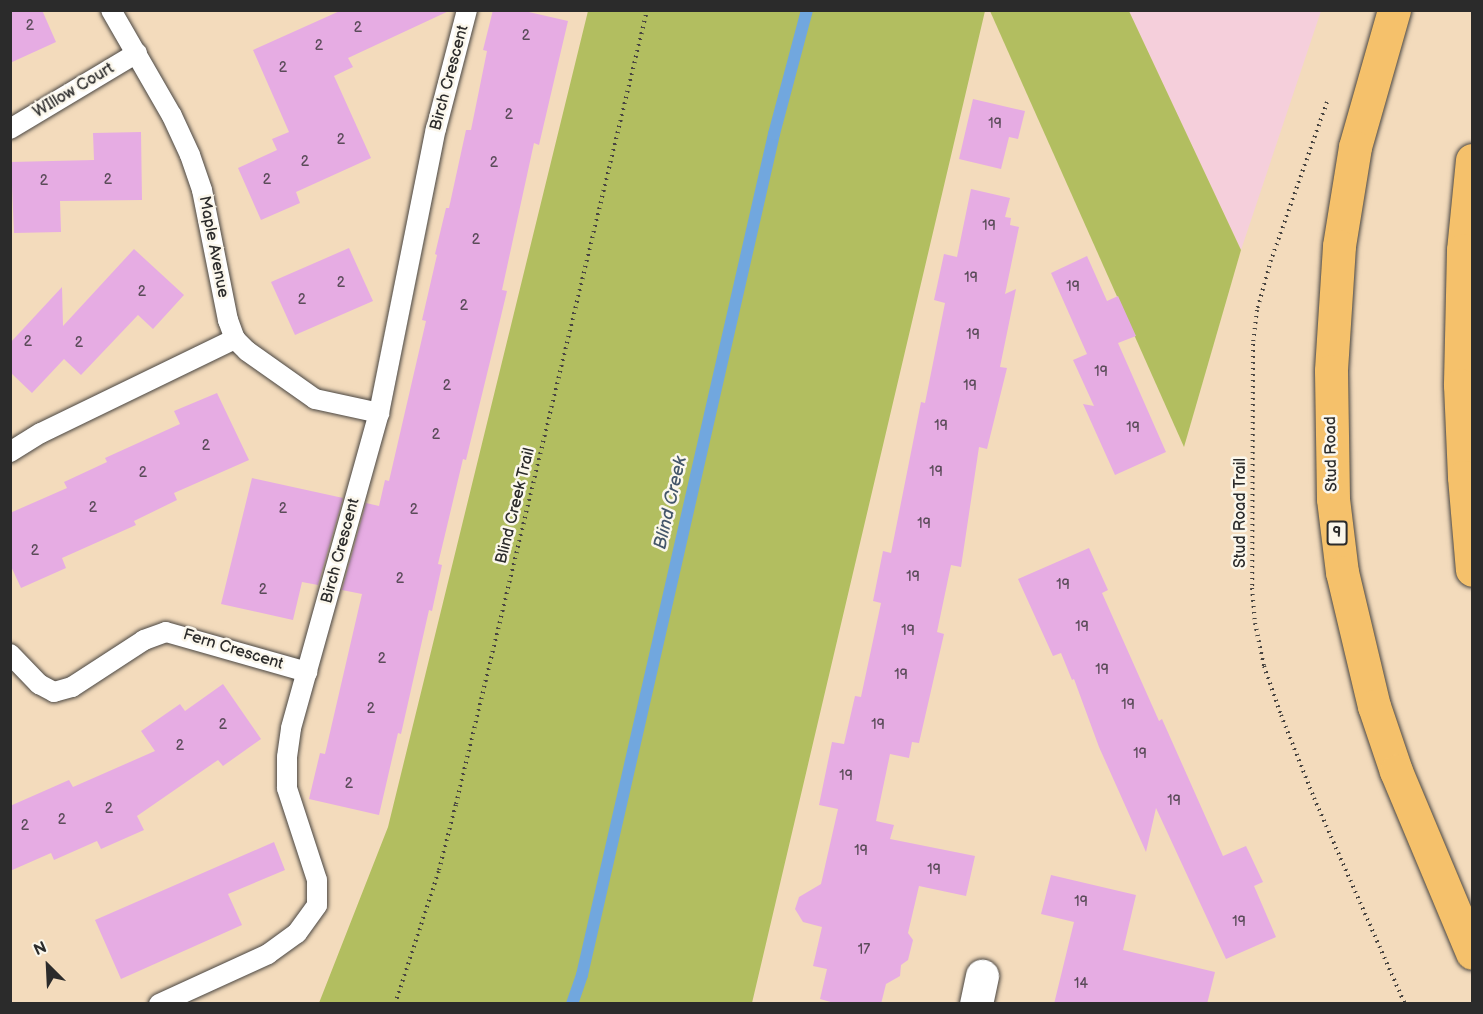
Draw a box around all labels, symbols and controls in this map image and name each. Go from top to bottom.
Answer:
house number: 2 [26,18,34,34]
house number: 2 [354,20,362,36]
street label: Birch Crescent [427,23,473,133]
house number: 2 [522,28,530,44]
house number: 2 [315,38,323,54]
street label: WIllow Court [30,59,118,123]
house number: 2 [279,60,287,76]
house number: 2 [505,107,513,123]
house number: 19 [988,116,1002,132]
house number: 2 [337,132,345,148]
house number: 2 [301,154,309,170]
house number: 2 [490,155,498,171]
house number: 2 [104,172,112,188]
house number: 2 [263,172,271,188]
house number: 2 [40,173,48,189]
street label: Maple Avenue [194,195,232,299]
house number: 19 [982,218,996,234]
house number: 2 [472,232,480,248]
house number: 19 [964,270,978,286]
house number: 2 [337,275,345,291]
house number: 19 [1066,279,1080,295]
house number: 2 [138,284,146,300]
house number: 2 [298,292,306,308]
house number: 2 [460,298,468,314]
house number: 19 [966,327,980,343]
house number: 2 [24,334,32,350]
house number: 2 [75,335,83,351]
house number: 19 [1094,364,1108,380]
house number: 2 [443,378,451,394]
house number: 19 [963,378,977,394]
street label: Stud Road [1322,416,1342,492]
house number: 19 [934,418,948,434]
house number: 19 [1126,420,1140,436]
house number: 2 [432,427,440,443]
house number: 2 [202,438,210,454]
street label: Blind Creek Trail [492,446,540,566]
water label: Blind Creek [650,455,692,551]
street label: Stud Road Trail [1231,458,1251,568]
house number: 19 [929,464,943,480]
house number: 2 [139,465,147,481]
street label: Birch Crescent [318,496,364,606]
house number: 2 [89,500,97,516]
house number: 2 [279,501,287,517]
house number: 2 [410,502,418,518]
house number: 19 [917,516,931,532]
road number: 9 [1326,521,1348,545]
house number: 2 [31,543,39,559]
house number: 19 [906,569,920,585]
house number: 2 [396,571,404,587]
house number: 19 [1056,577,1070,593]
house number: 2 [259,582,267,598]
house number: 19 [1075,619,1089,635]
house number: 19 [901,623,915,639]
street label: Fern Crescent [181,626,285,674]
house number: 2 [378,651,386,667]
house number: 19 [1095,662,1109,678]
house number: 19 [894,667,908,683]
house number: 19 [1121,697,1135,713]
house number: 2 [367,701,375,717]
house number: 2 [219,717,227,733]
house number: 19 [871,717,885,733]
house number: 2 [176,738,184,754]
house number: 19 [1133,746,1147,762]
house number: 19 [839,768,853,784]
house number: 2 [345,776,353,792]
house number: 19 [1167,793,1181,809]
house number: 2 [105,801,113,817]
house number: 2 [58,812,66,828]
house number: 2 [21,818,29,834]
house number: 19 [854,843,868,859]
house number: 19 [927,862,941,878]
house number: 19 [1074,894,1088,910]
house number: 19 [1232,914,1246,930]
north arrow [18,936,78,996]
text: N [31,938,50,960]
house number: 17 [858,942,870,958]
house number: 14 [1074,976,1088,992]

